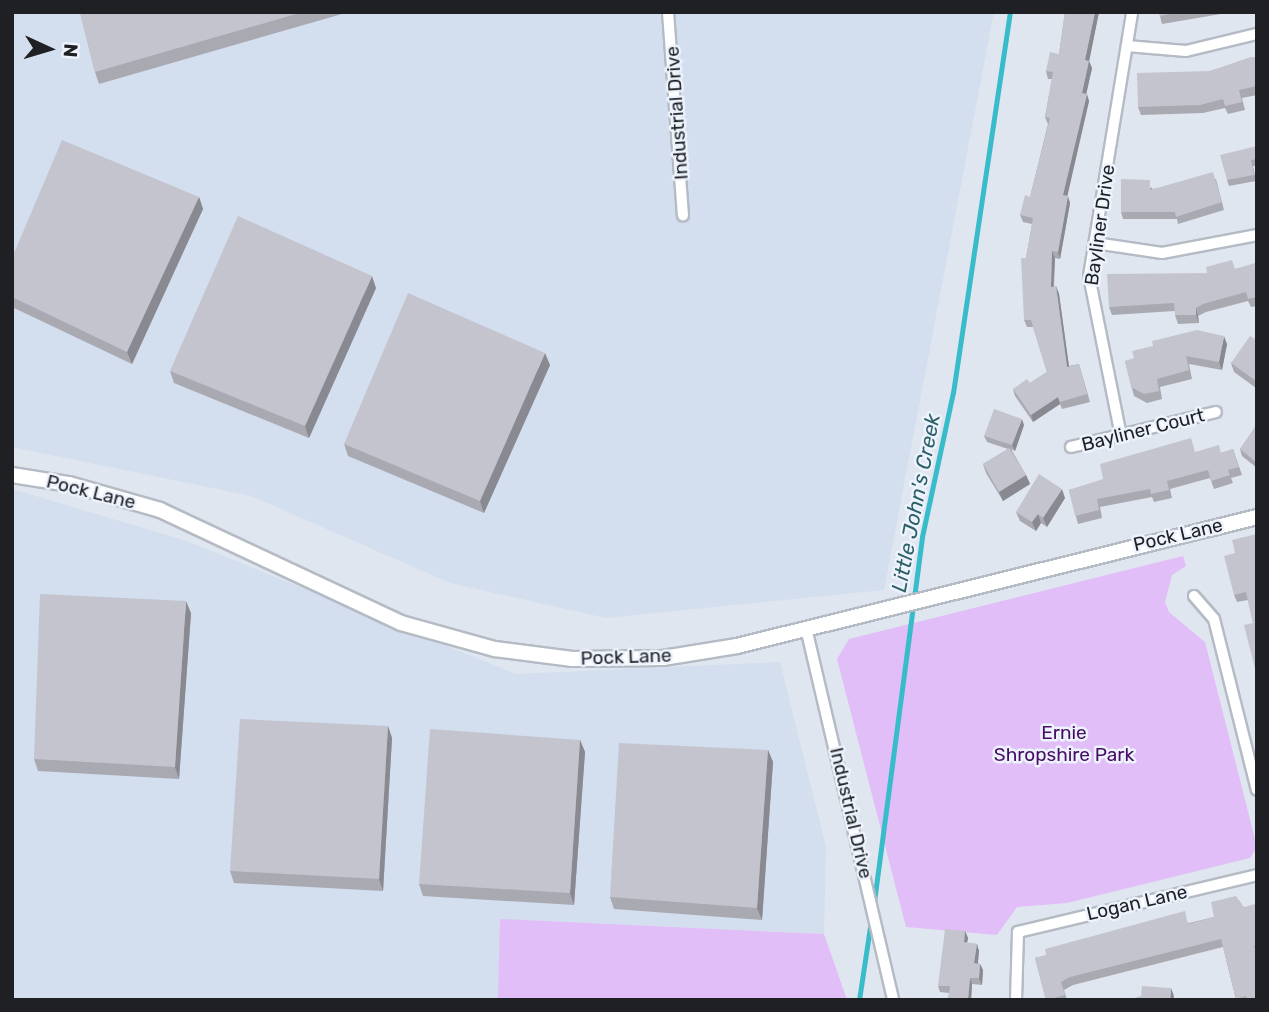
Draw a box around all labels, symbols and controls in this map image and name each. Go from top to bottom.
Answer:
north arrow [14,14,84,84]
text: N [58,43,82,58]
street label: Industrial Drive [661,45,693,181]
street label: Bayliner Drive [1080,163,1120,287]
street label: Bayliner Court [1079,404,1207,456]
water label: Little John's Creek [886,412,946,594]
street label: Pock Lane [44,470,138,514]
street label: Pock Lane [1131,514,1225,556]
street label: Pock Lane [580,644,672,670]
park label: Ernie Shropshire Park [994,722,1134,766]
street label: Industrial Drive [825,745,877,881]
street label: Logan Lane [1084,880,1190,926]

